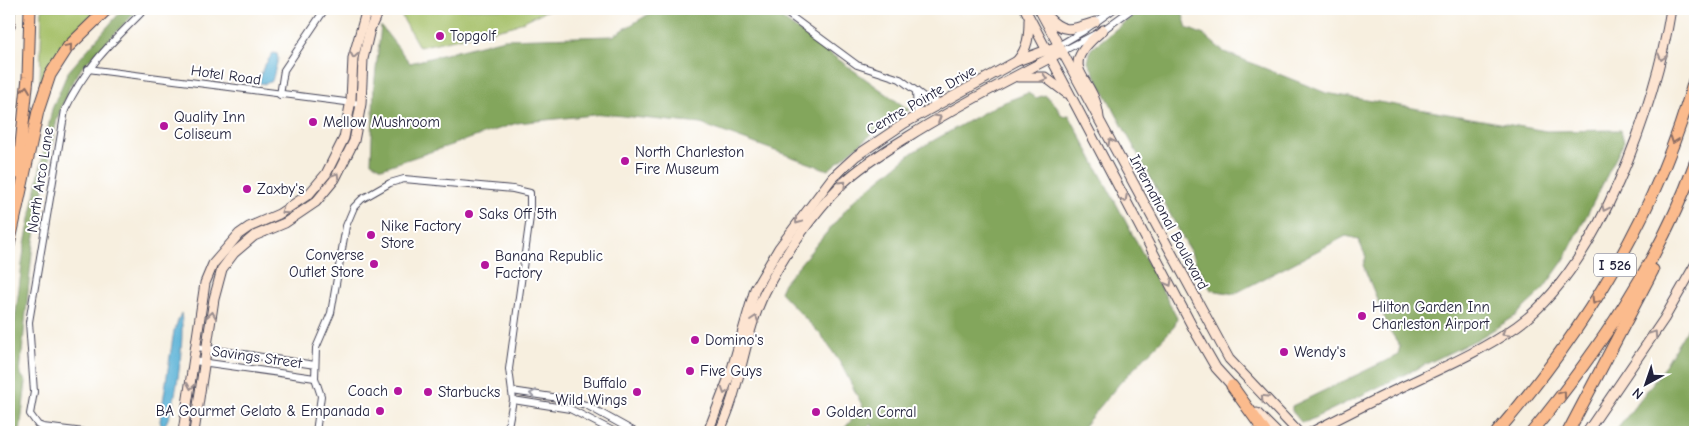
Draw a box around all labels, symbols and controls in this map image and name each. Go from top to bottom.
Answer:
place label: Topgolf [450,27,497,45]
marker: Topgolf [434,30,446,42]
one-way arrow [64,44,72,53]
one-way arrow [349,52,360,60]
one-way arrow [1657,52,1668,61]
street label: Hotel Road [190,61,262,89]
street label: Centre Pointe Drive [863,61,979,139]
one-way arrow [1039,72,1048,82]
one-way arrow [20,85,31,93]
place label: Quality Inn Coliseum [174,108,245,143]
place label: Mellow Mushroom [323,113,440,131]
one-way arrow [932,115,941,125]
marker: Mellow Mushroom [307,116,319,128]
marker: Quality Inn Coliseum [158,120,170,132]
street label: North Arco Lane [23,126,57,234]
one-way arrow [1670,135,1680,144]
one-way arrow [1107,138,1117,147]
place label: North Charleston Fire Museum [635,143,744,178]
street label: International Boulevard [1126,151,1212,293]
marker: North Charleston Fire Museum [619,155,631,167]
one-way arrow [330,172,340,181]
place label: Zaxby's [257,180,304,198]
one-way arrow [837,181,846,190]
marker: Zaxby's [241,183,253,195]
one-way arrow [1118,194,1128,203]
one-way arrow [1601,203,1611,212]
one-way arrow [280,204,289,214]
place label: Saks Off 5th [479,205,557,223]
marker: Saks Off 5th [463,208,475,220]
one-way arrow [795,215,804,225]
place label: Nike Factory Store [381,217,461,252]
marker: Nike Factory Store [365,229,377,241]
place label: Converse Outlet Store [289,246,364,281]
place label: Banana Republic Factory [495,247,603,282]
road number: I 526 [1594,254,1636,276]
marker: Converse Outlet Store [368,258,380,270]
marker: Banana Republic Factory [479,259,491,271]
one-way arrow [1162,278,1172,287]
one-way arrow [1592,296,1601,305]
place label: Hilton Garden Inn Charleston Airport [1372,298,1490,333]
marker: Hilton Garden Inn Charleston Airport [1356,310,1368,322]
one-way arrow [206,311,216,319]
one-way arrow [750,316,760,324]
one-way arrow [1502,327,1511,337]
one-way arrow [1648,330,1657,340]
place label: Domino's [705,331,764,349]
marker: Domino's [689,334,701,346]
street label: Savings Street [211,342,304,372]
place label: Wendy's [1294,343,1346,361]
marker: Wendy's [1278,346,1290,358]
north arrow [1622,358,1672,408]
place label: Five Guys [700,362,762,380]
marker: Five Guys [684,365,696,377]
place label: Buffalo Wild Wings [555,374,627,409]
one-way arrow [186,381,196,390]
place label: Coach [348,382,388,400]
place label: Starbucks [438,383,500,401]
text: N [1629,384,1647,403]
marker: Coach [392,385,404,397]
marker: Starbucks [422,386,434,398]
marker: Buffalo Wild Wings [631,386,643,398]
one-way arrow [720,386,730,394]
one-way arrow [529,389,537,400]
one-way arrow [1557,390,1566,400]
one-way arrow [1261,394,1270,403]
place label: BA Gourmet Gelato & Empanada [156,402,370,420]
place label: Golden Corral [826,403,917,421]
marker: BA Gourmet Gelato & Empanada [374,405,386,417]
marker: Golden Corral [810,406,822,418]

